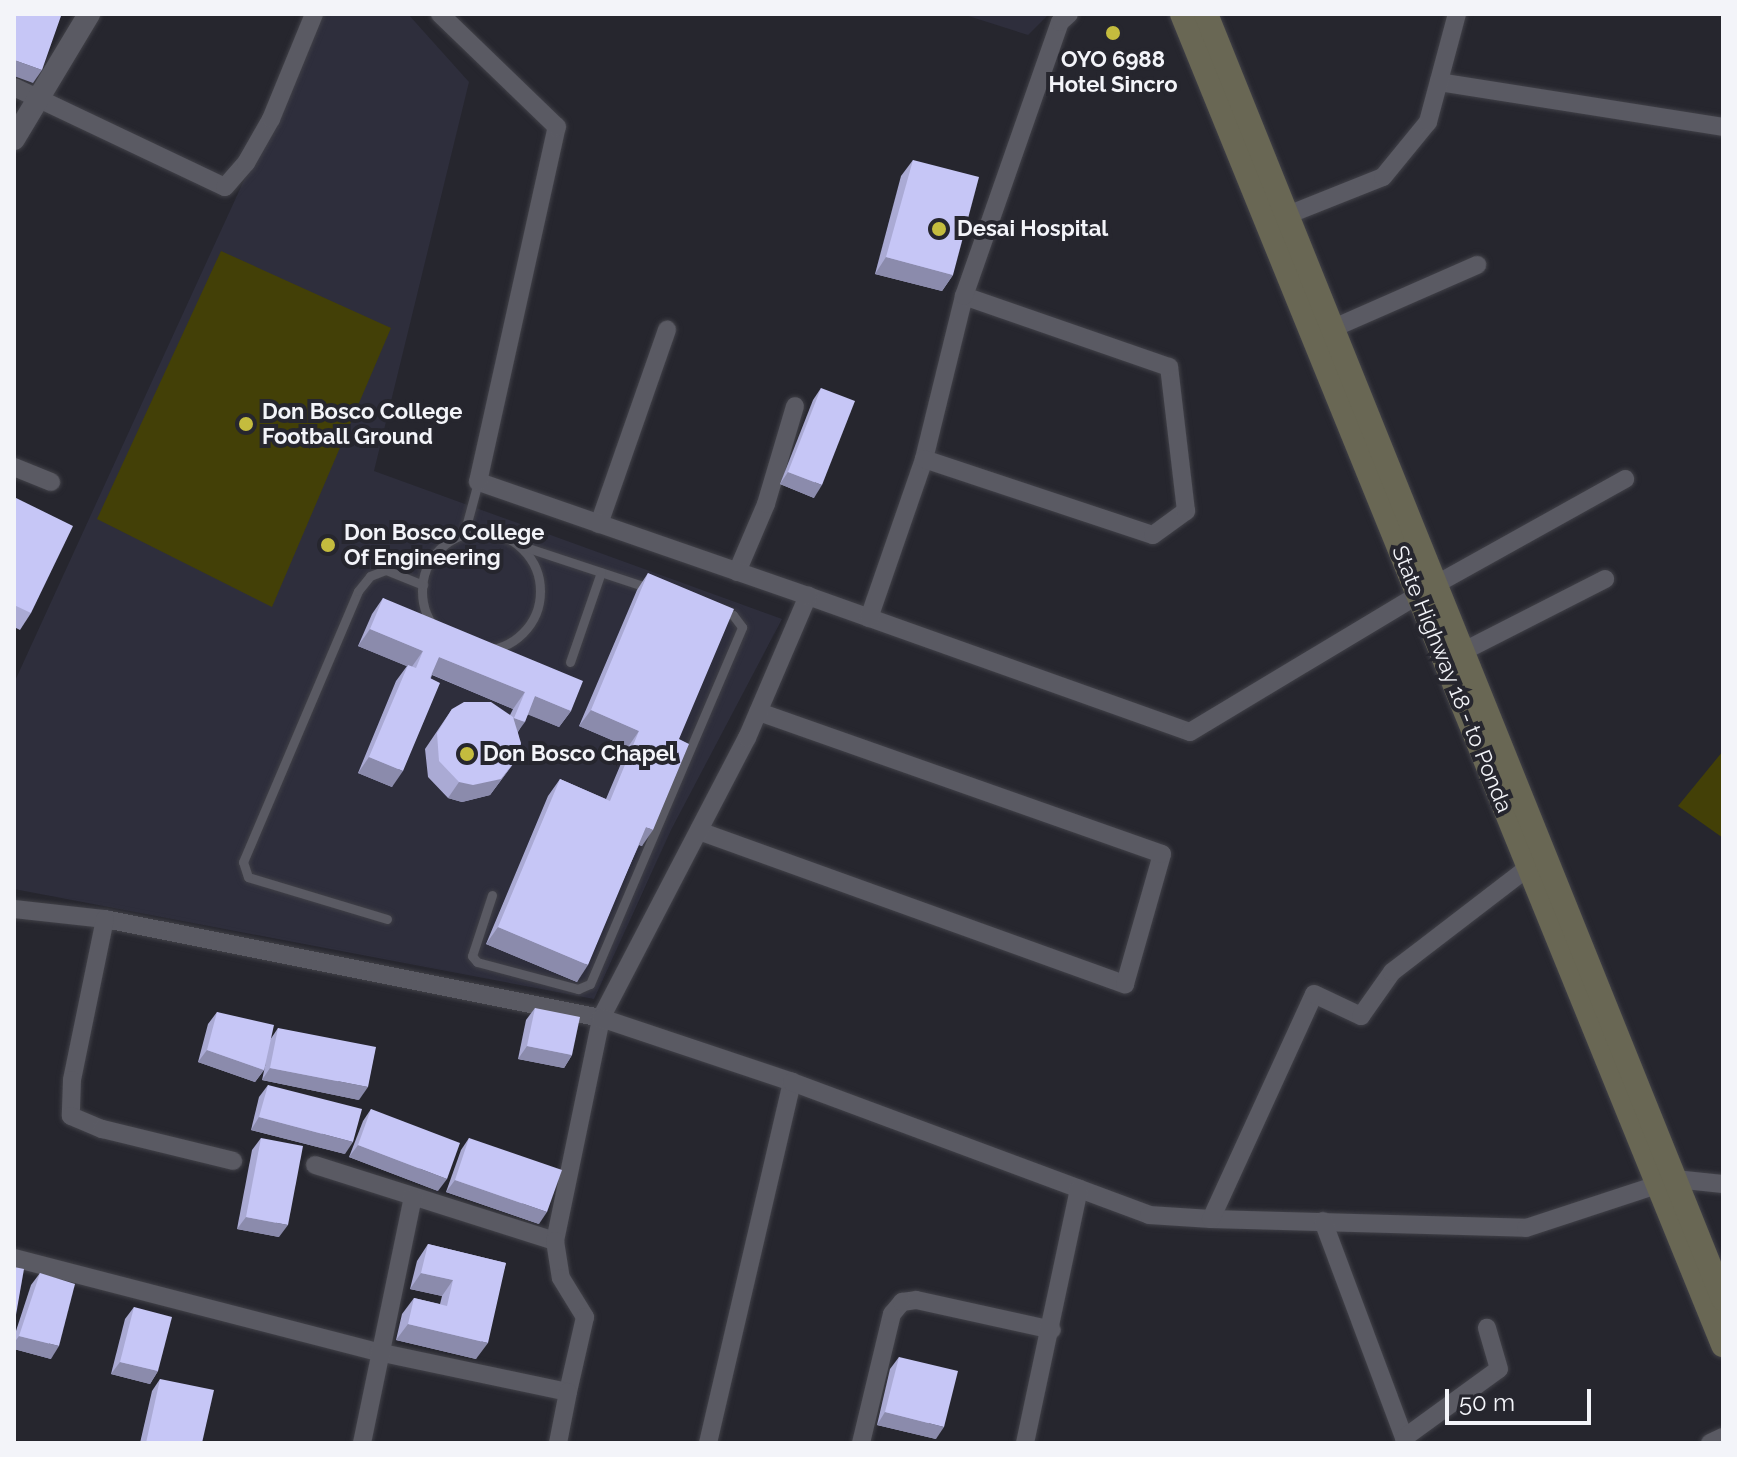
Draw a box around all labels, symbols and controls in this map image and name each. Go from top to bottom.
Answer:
marker: OYO 6988 Hotel Sincro [1104,24,1122,42]
place label: OYO 6988 Hotel Sincro [1048,46,1178,98]
place label: Desai Hospital [957,216,1108,242]
marker: Desai Hospital [928,218,950,240]
place label: Don Bosco College Football Ground [262,398,462,450]
marker: Don Bosco College Football Ground [237,415,255,433]
place label: Don Bosco College Of Engineering [344,519,544,570]
marker: Don Bosco College Of Engineering [319,536,337,554]
street label: State Highway 18 - to Ponda [1386,541,1518,817]
place label: Don Bosco Chapel [483,741,676,767]
marker: Don Bosco Chapel [458,745,476,763]
scale bar [1449,1373,1595,1423]
text: 50 m [1459,1388,1515,1417]

